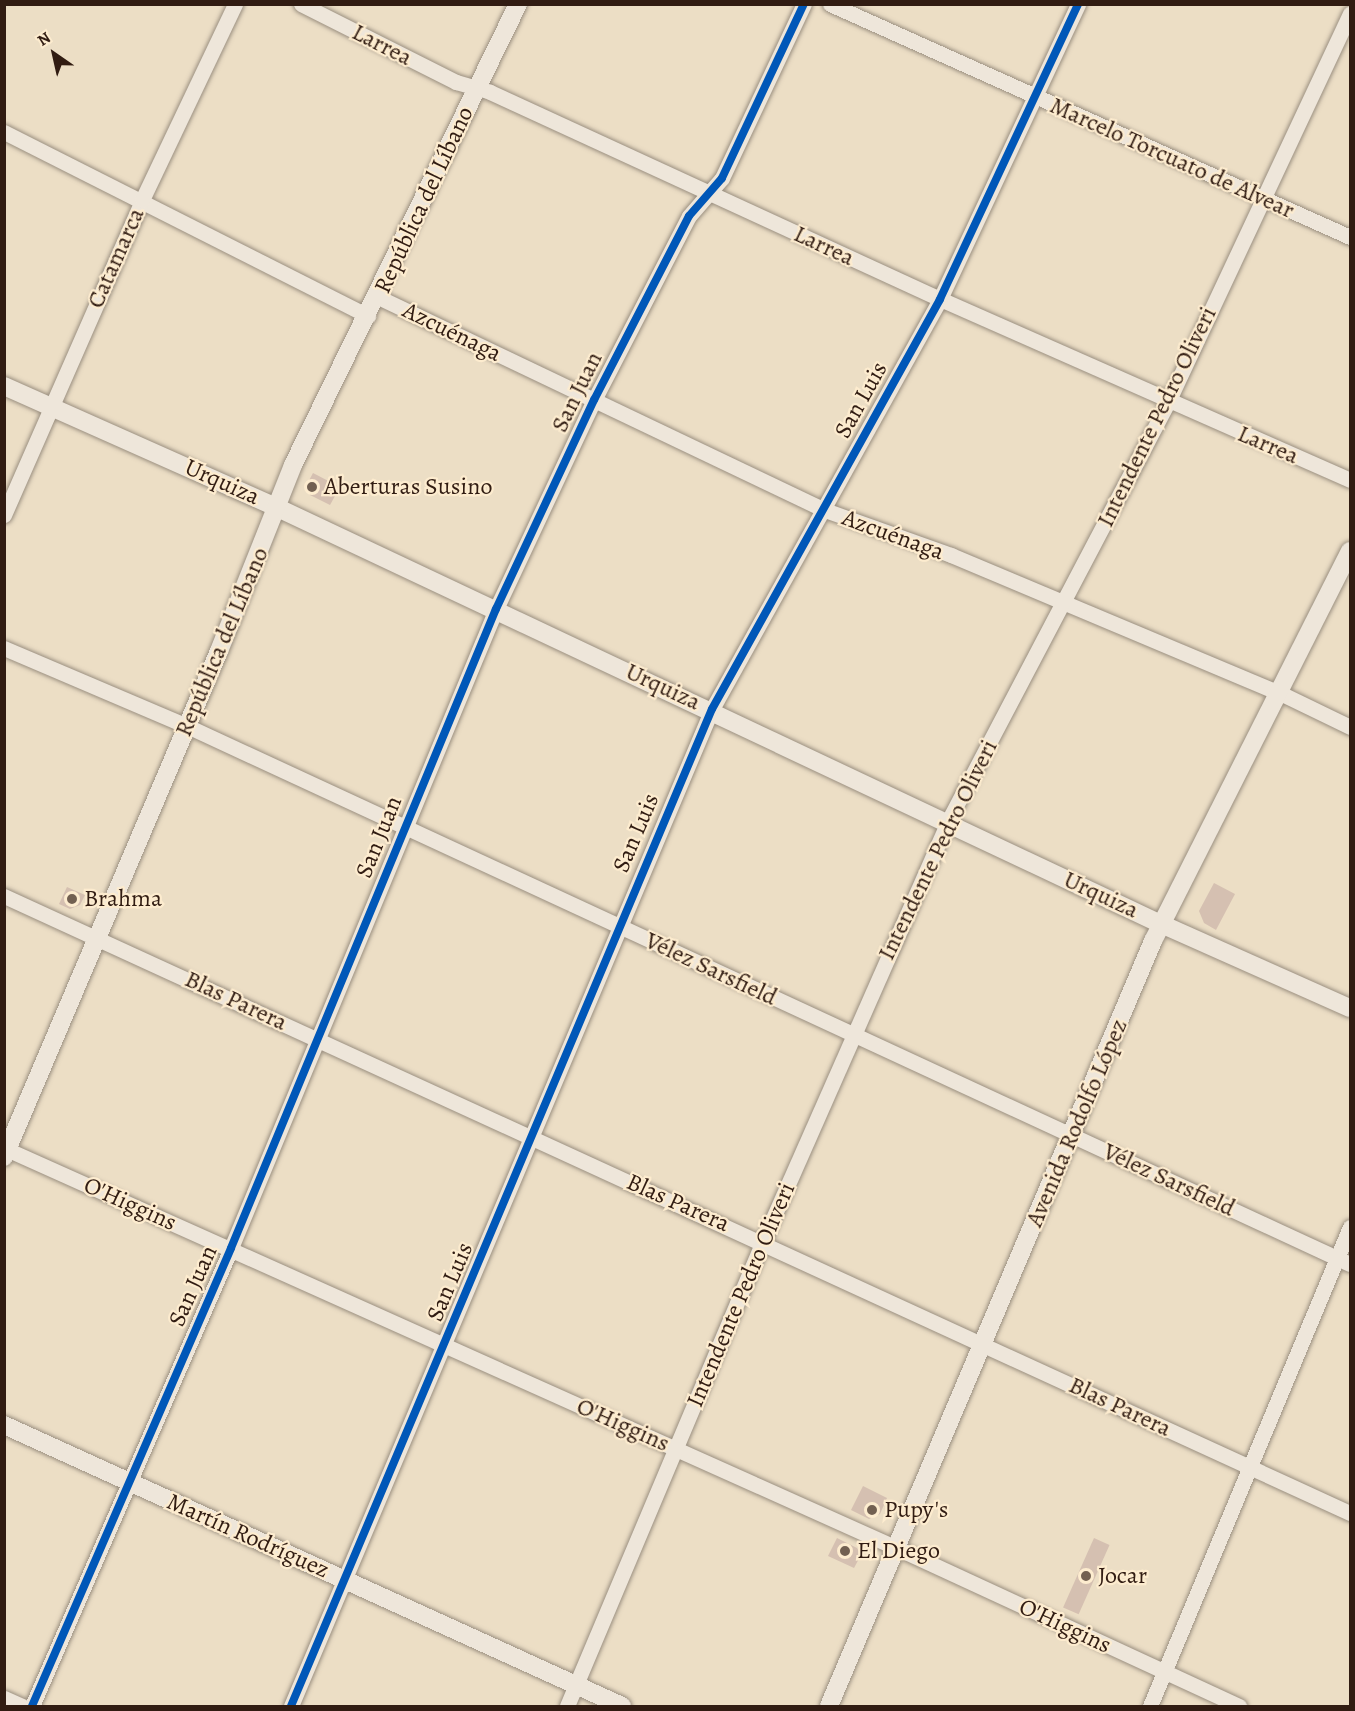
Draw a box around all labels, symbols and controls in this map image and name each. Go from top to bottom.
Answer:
street label: Larrea [347,18,417,72]
north arrow [24,24,84,84]
text: N [33,27,55,51]
street label: Marcelo Torcuato de Alvear [1046,91,1298,225]
street label: República del Líbano [368,102,480,298]
street label: Catamarca [81,203,151,313]
street label: Larrea [789,220,859,272]
street label: Azcuénaga [398,296,506,368]
street label: Intendente Pedro Oliveri [1091,302,1223,532]
street label: San Juan [545,347,609,437]
street label: San Luis [828,357,894,443]
street label: Larrea [1233,419,1303,471]
street label: Urquiza [180,453,264,511]
place label: Aberturas Susino [324,473,492,501]
marker: Aberturas Susino [305,480,319,494]
street label: Azcuénaga [838,503,948,567]
street label: República del Líbano [169,543,275,741]
street label: Urquiza [621,657,705,717]
street label: Intendente Pedro Oliveri [872,735,1004,965]
street label: San Luis [607,789,665,877]
street label: San Juan [350,792,408,882]
street label: Urquiza [1059,865,1143,925]
place label: Brahma [84,885,162,913]
marker: Brahma [65,892,79,906]
street label: Vélez Sarsfield [641,926,781,1012]
street label: Blas Parera [180,965,292,1037]
street label: Avenida Rodolfo López [1020,1015,1134,1231]
street label: Vélez Sarsfield [1099,1137,1239,1223]
street label: Blas Parera [622,1168,734,1238]
street label: O'Higgins [79,1171,181,1237]
street label: Intendente Pedro Oliveri [681,1178,801,1412]
street label: San Luis [421,1238,479,1326]
street label: San Juan [162,1241,224,1331]
street label: Blas Parera [1064,1371,1176,1443]
street label: O'Higgins [572,1392,674,1458]
street label: Martín Rodríguez [162,1487,334,1585]
place label: Pupy's [884,1496,949,1524]
marker: Pupy's [865,1503,879,1517]
place label: El Diego [857,1537,940,1565]
marker: El Diego [838,1544,852,1558]
place label: Jocar [1098,1562,1147,1590]
marker: Jocar [1079,1569,1093,1583]
street label: O'Higgins [1014,1592,1116,1660]

